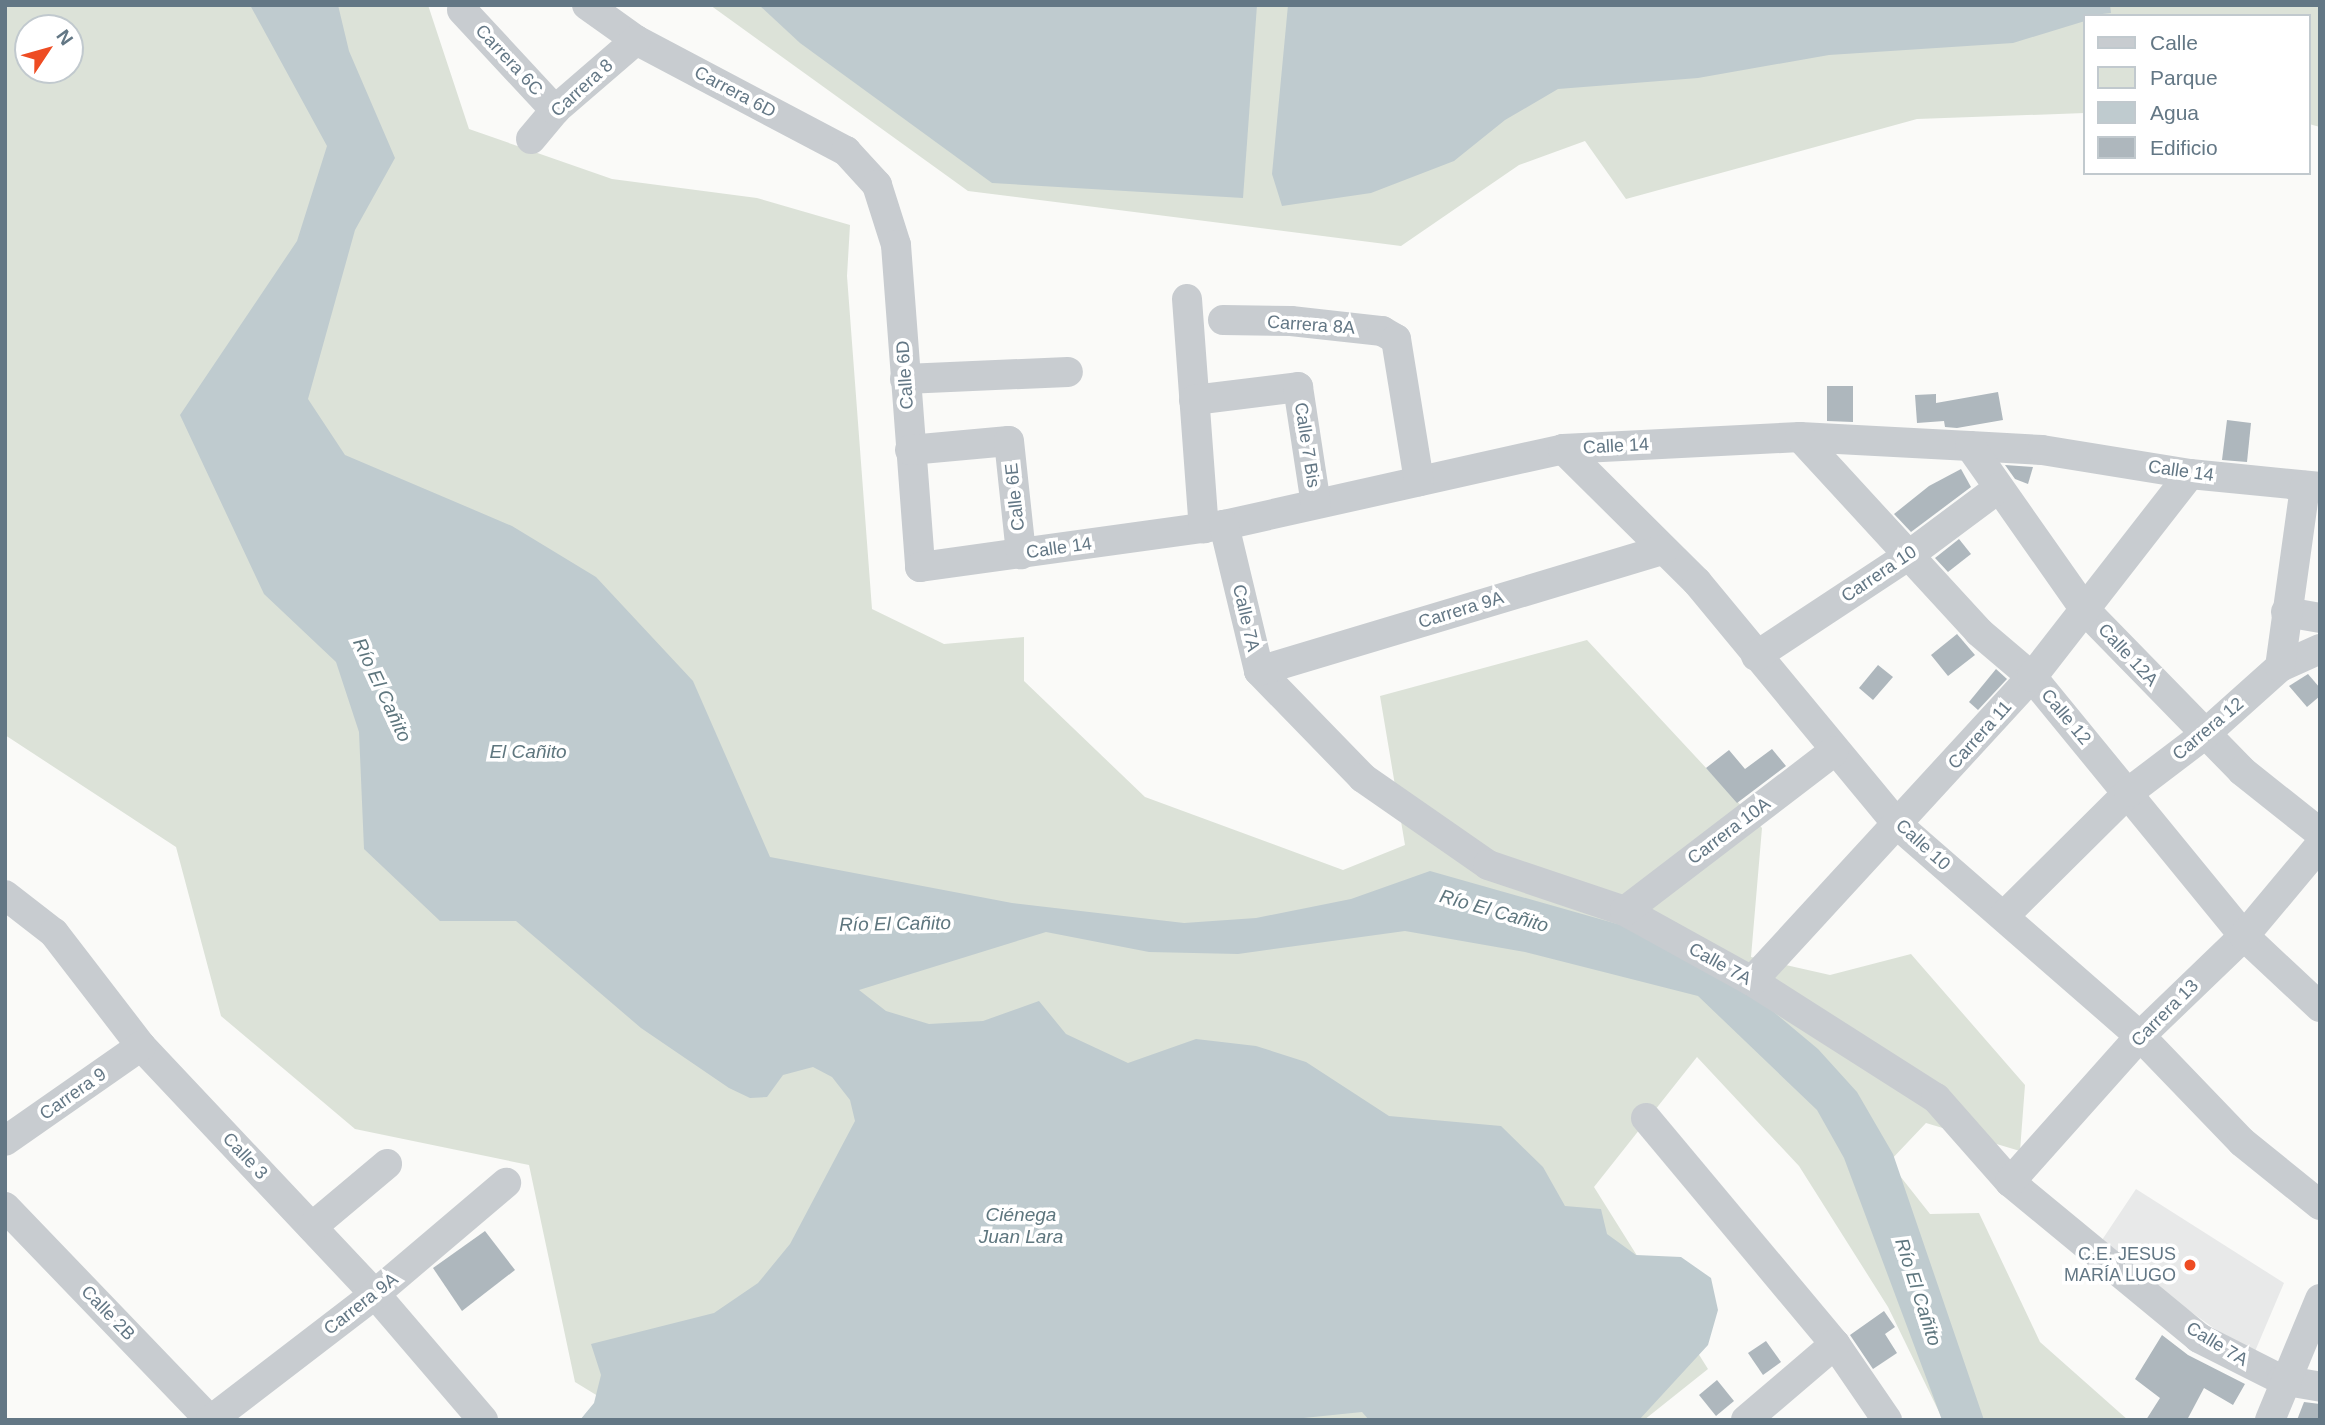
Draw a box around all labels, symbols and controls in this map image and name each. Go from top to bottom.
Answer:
north arrow [14,14,84,84]
legend [2084,14,2311,175]
street label: Carrera 6C [471,20,547,100]
text: N [52,26,77,49]
text: Calle [2150,31,2198,54]
street label: Carrera 8 [547,55,617,121]
street label: Carrera 6D [691,62,779,122]
text: Parque [2150,66,2218,89]
text: Agua [2150,101,2199,124]
text: Edificio [2150,136,2218,159]
street label: Carrera 8A [1266,311,1356,339]
street label: Calle 6D [892,340,918,410]
street label: Calle 7 Bis [1290,401,1324,489]
street label: Calle 14 [1582,433,1650,459]
street label: Calle 14 [2147,456,2215,486]
street label: Calle 6E [1001,462,1029,532]
street label: Calle 14 [1025,533,1093,563]
street label: Carrera 10 [1837,541,1921,607]
street label: Calle 7A [1228,582,1264,654]
street label: Carrera 9A [1416,587,1506,633]
street label: Calle 12A [2093,619,2163,691]
water label: Río El Cañito [348,634,416,746]
street label: Calle 12 [2037,685,2095,749]
street label: Carrera 12 [2168,693,2248,765]
street label: Carrera 11 [1944,696,2016,774]
water label: El Cañito [489,741,567,763]
street label: Carrera 10A [1683,793,1775,869]
street label: Calle 10 [1891,815,1955,875]
water label: Río El Cañito [1437,885,1551,937]
water label: Río El Cañito [839,912,951,936]
street label: Calle 7A [1685,938,1755,990]
street label: Carrera 13 [2127,975,2203,1051]
street label: Carrera 9 [36,1063,110,1125]
street label: Calle 3 [218,1128,272,1184]
water label: Ciénega Juan Lara [979,1204,1063,1248]
water label: Río El Cañito [1890,1235,1946,1349]
place label: C.E. JESUS MARÍA LUGO [2063,1244,2176,1286]
marker: C.E. JESUS MARÍA LUGO [2182,1257,2198,1273]
street label: Carrera 9A [320,1268,402,1340]
street label: Calle 2B [77,1281,139,1345]
street label: Calle 7A [2182,1317,2252,1371]

